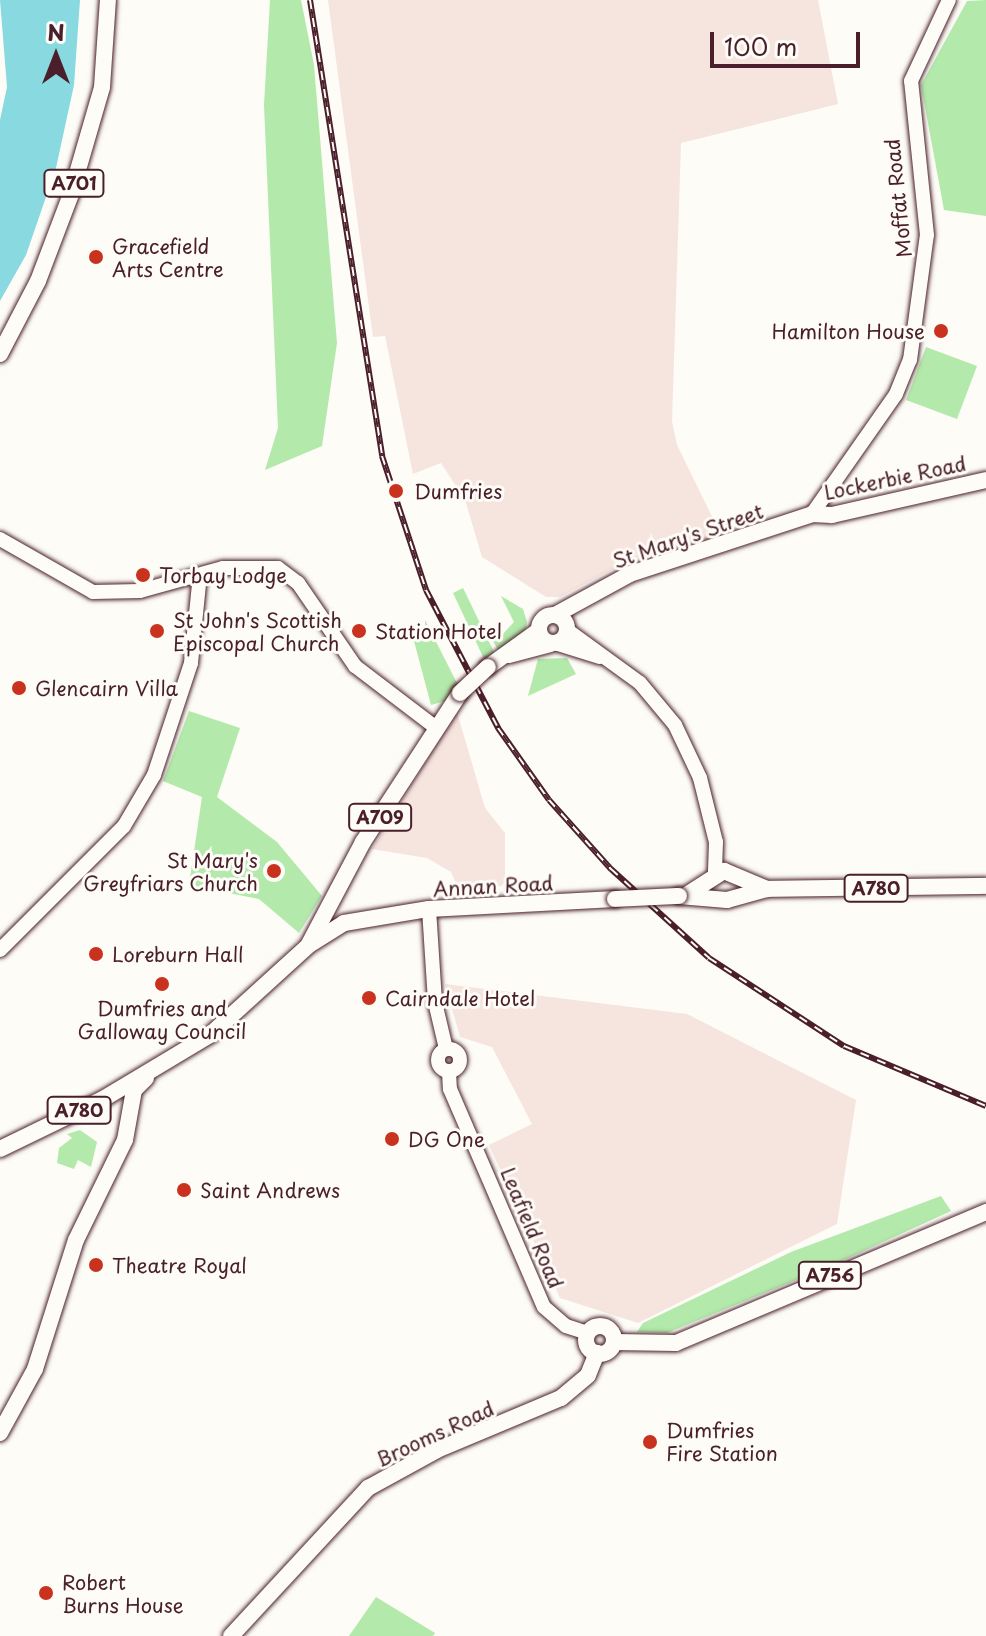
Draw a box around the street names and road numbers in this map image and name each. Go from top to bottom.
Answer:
street label: Moffat Road [880,137,916,259]
road number: A701 [42,169,106,197]
street label: Lockerbie Road [821,451,969,505]
street label: St Mary's Street [610,499,766,573]
road number: A709 [348,803,412,831]
street label: Annan Road [433,871,553,901]
road number: A780 [842,874,910,902]
road number: A780 [45,1096,113,1124]
street label: Leafield Road [496,1164,568,1292]
road number: A756 [796,1261,864,1289]
street label: Brooms Road [372,1396,498,1472]

